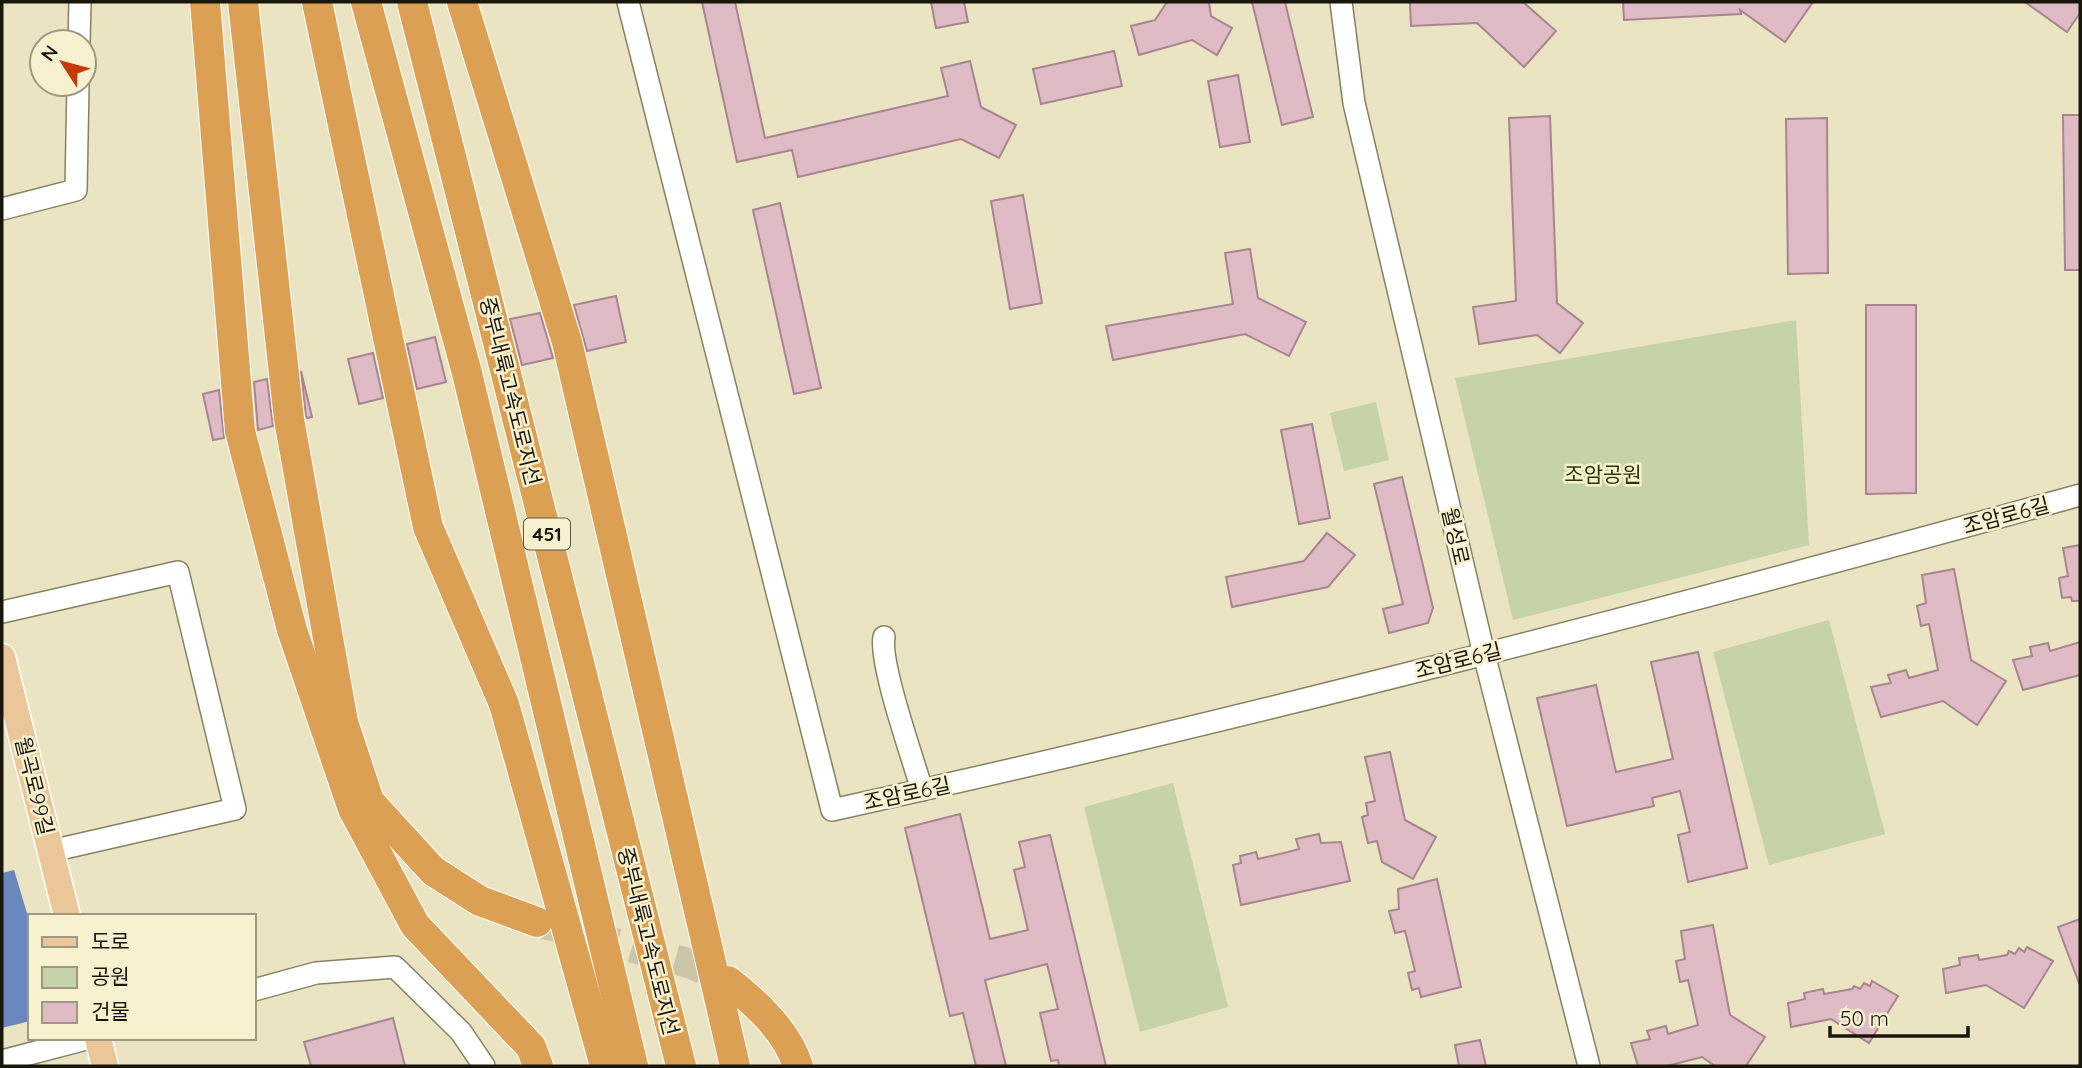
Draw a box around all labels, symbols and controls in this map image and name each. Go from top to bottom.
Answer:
north arrow [28,28,98,98]
text: N [35,40,63,66]
street label: 중부내륙고속도로지선 [475,294,547,488]
park label: 조암공원 [1564,461,1642,487]
street label: 조암로6길 [1960,491,2052,539]
street label: 월성로 [1437,505,1475,567]
road number: 451 [524,519,570,550]
street label: 조암로6길 [1412,637,1504,683]
street label: 월곡로99길 [10,734,60,838]
street label: 조암로6길 [861,771,953,815]
street label: 중부내륙고속도로지선 [613,844,685,1038]
legend [28,914,256,1040]
text: 도로 [91,928,130,954]
text: 공원 [91,963,130,989]
scale bar [1830,995,1968,1038]
text: 건물 [91,998,130,1024]
text: 50 m [1840,1005,1889,1031]

